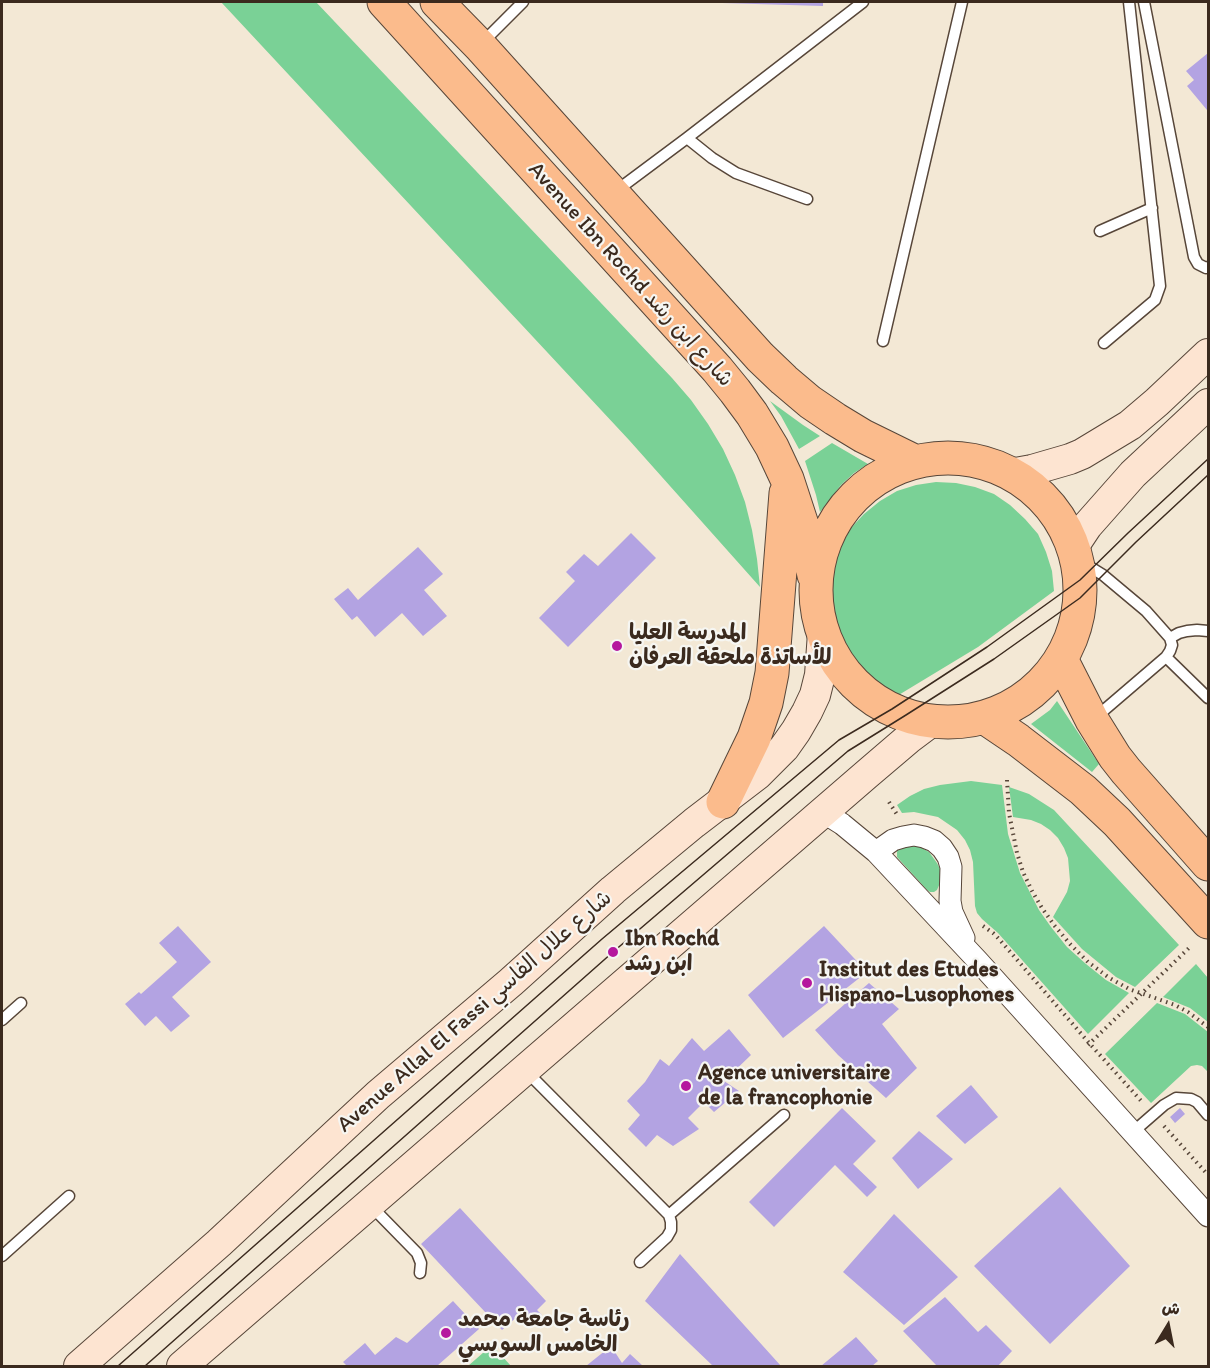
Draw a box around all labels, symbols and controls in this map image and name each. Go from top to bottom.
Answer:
street label: Avenue Ibn Rochd شارع ابن رشد [522,157,738,393]
place label: المدرسة العليا للأساتذة ملحقة العرفان [629,620,831,672]
marker: المدرسة العليا للأساتذة ملحقة العرفان [610,639,624,653]
street label: Avenue Allal El Fassi شارع علال الفاسي [332,885,618,1139]
place label: Ibn Rochd ابن رشد [625,926,719,978]
marker: Ibn Rochd ابن رشد [606,945,620,959]
place label: Institut des Etudes Hispano-Lusophones [819,957,1014,1008]
marker: Institut des Etudes Hispano-Lusophones [800,976,814,990]
place label: Agence universitaire de la francophonie [698,1060,890,1112]
marker: Agence universitaire de la francophonie [679,1079,693,1093]
north arrow [1138,1296,1198,1356]
text: ش [1161,1297,1182,1319]
place label: رئاسة جامعة محمد الخامس السويسي [458,1307,630,1358]
marker: رئاسة جامعة محمد الخامس السويسي [439,1326,453,1340]

